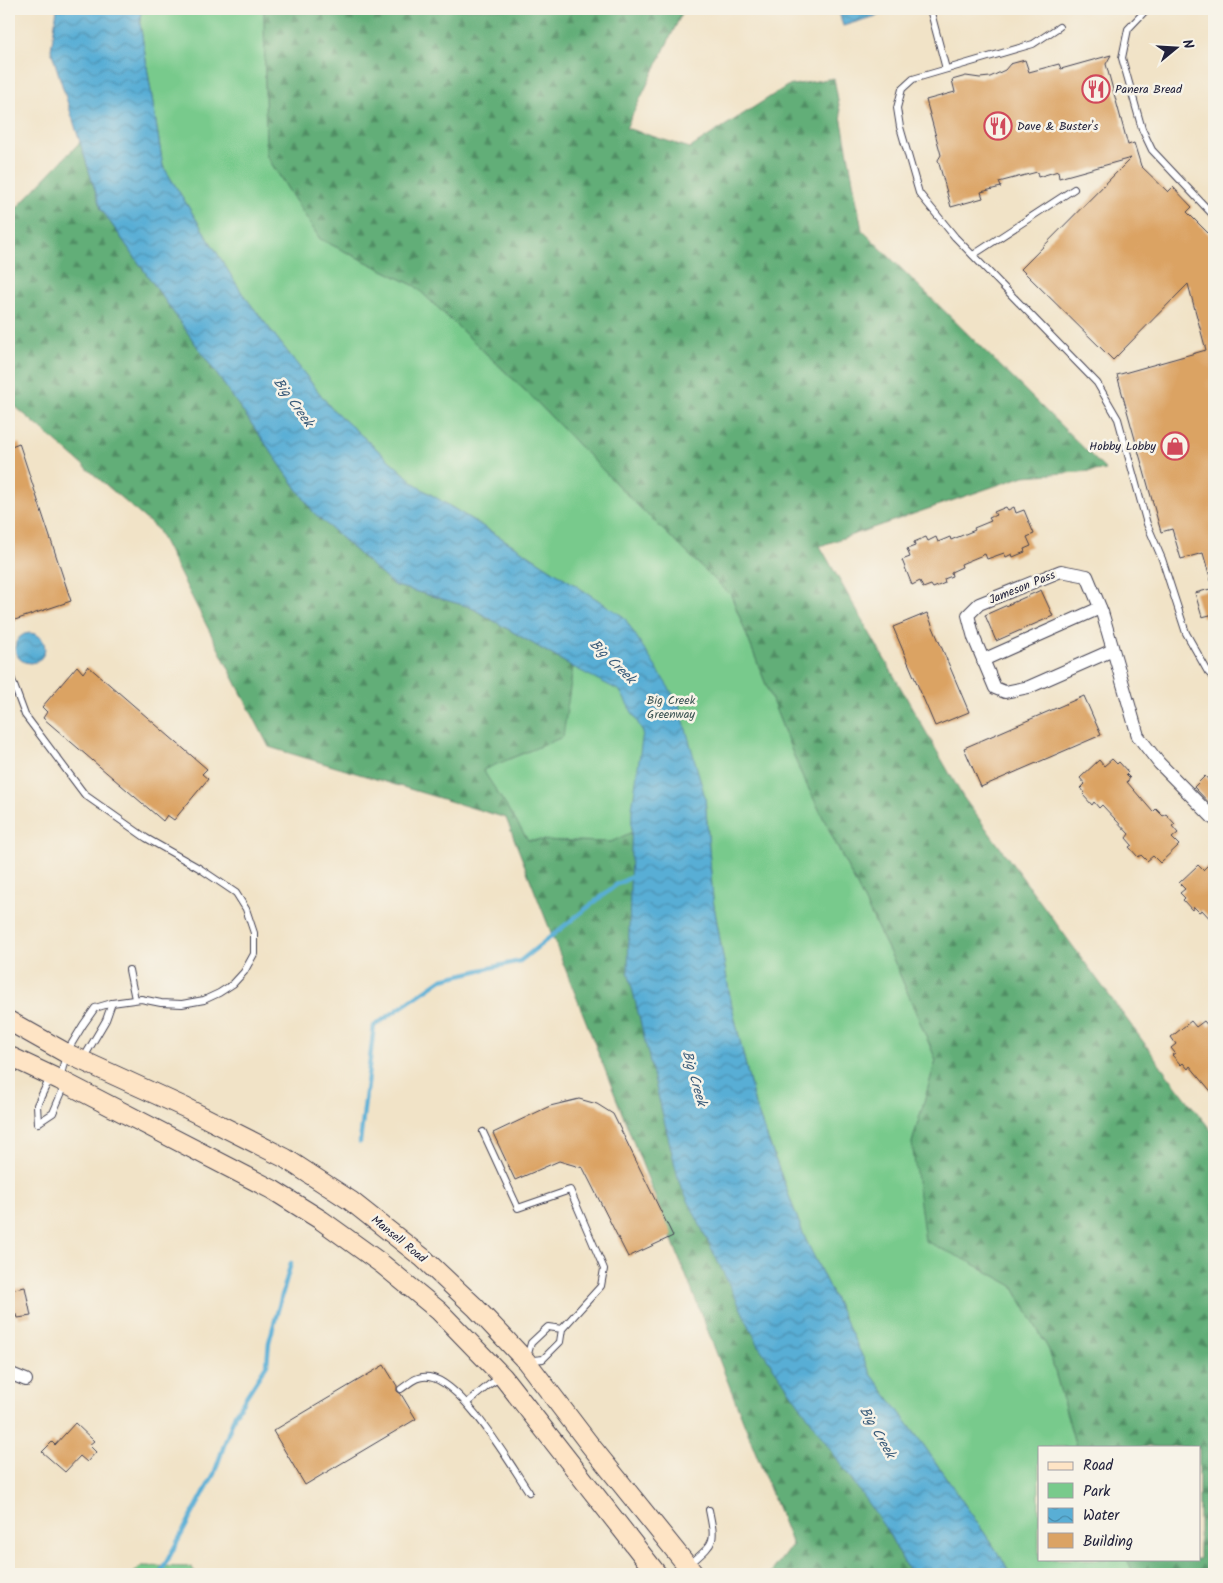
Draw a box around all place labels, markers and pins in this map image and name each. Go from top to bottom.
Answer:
restaurant icon: Panera Bread [1081,74,1111,104]
place label: Panera Bread [1115,80,1183,99]
restaurant icon: Dave & Buster's [983,111,1013,141]
place label: Dave & Buster's [1017,117,1098,136]
shop icon: Hobby Lobby [1160,431,1190,461]
place label: Hobby Lobby [1089,437,1156,456]

